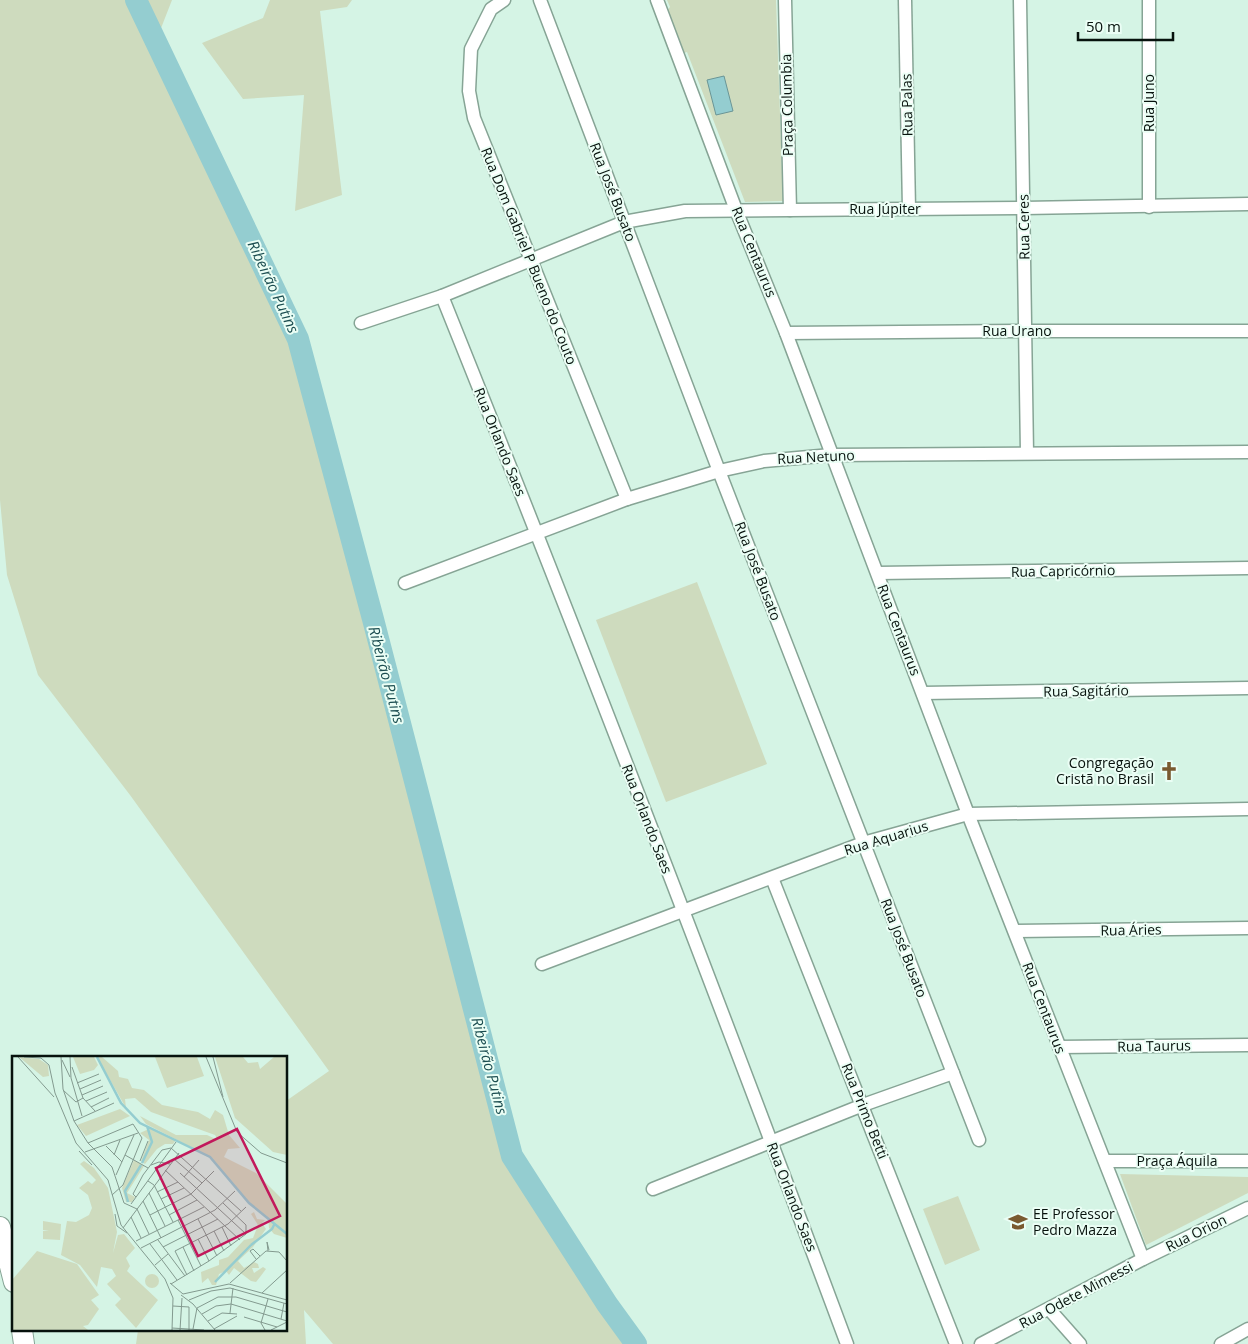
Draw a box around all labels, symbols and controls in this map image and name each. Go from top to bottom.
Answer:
scale bar [1078,10,1173,42]
text: 50 m [1086,16,1121,36]
street label: Praça Columbia [776,54,797,156]
street label: Rua Palas [896,73,917,137]
street label: Rua Juno [1139,74,1158,132]
street label: Rua José Busato [586,140,641,244]
street label: Rua Dom Gabriel P Bueno do Couto [477,144,582,367]
street label: Rua Ceres [1013,194,1034,260]
street label: Rua Júpiter [849,199,921,218]
street label: Rua Centaurus [728,204,781,300]
water label: Ribeirão Putins [244,237,304,337]
street label: Rua Urano [982,321,1052,340]
street label: Rua Orlando Saes [470,385,531,499]
street label: Rua Netuno [777,445,855,468]
street label: Rua José Busato [731,519,786,623]
street label: Rua Capricórnio [1011,560,1115,581]
street label: Rua Centaurus [873,581,926,678]
water label: Ribeirão Putins [364,624,410,726]
street label: Rua Sagitário [1043,680,1129,701]
place label: Congregação Cristã no Brasil [1056,753,1154,788]
church icon: Congregação Cristã no Brasil [1158,760,1180,782]
street label: Rua Orlando Saes [618,761,677,877]
street label: Rua Aquarius [841,816,931,859]
street label: Rua José Busato [877,896,932,1000]
street label: Rua Áries [1100,919,1162,940]
street label: Rua Centaurus [1018,959,1071,1056]
water label: Ribeirão Putins [467,1015,513,1117]
street label: Rua Taurus [1117,1035,1191,1056]
inset map [12,1056,288,1332]
street label: Rua Primo Betti [838,1060,893,1162]
street label: Rua Orlando Saes [763,1139,822,1255]
street label: Praça Áquila [1137,1151,1217,1170]
place label: EE Professor Pedro Mazza [1033,1204,1117,1239]
street label: Rua Orion [1162,1210,1230,1256]
school or university icon: EE Professor Pedro Mazza [1007,1211,1029,1233]
street label: Rua Odete Mimessi [1016,1257,1136,1333]

